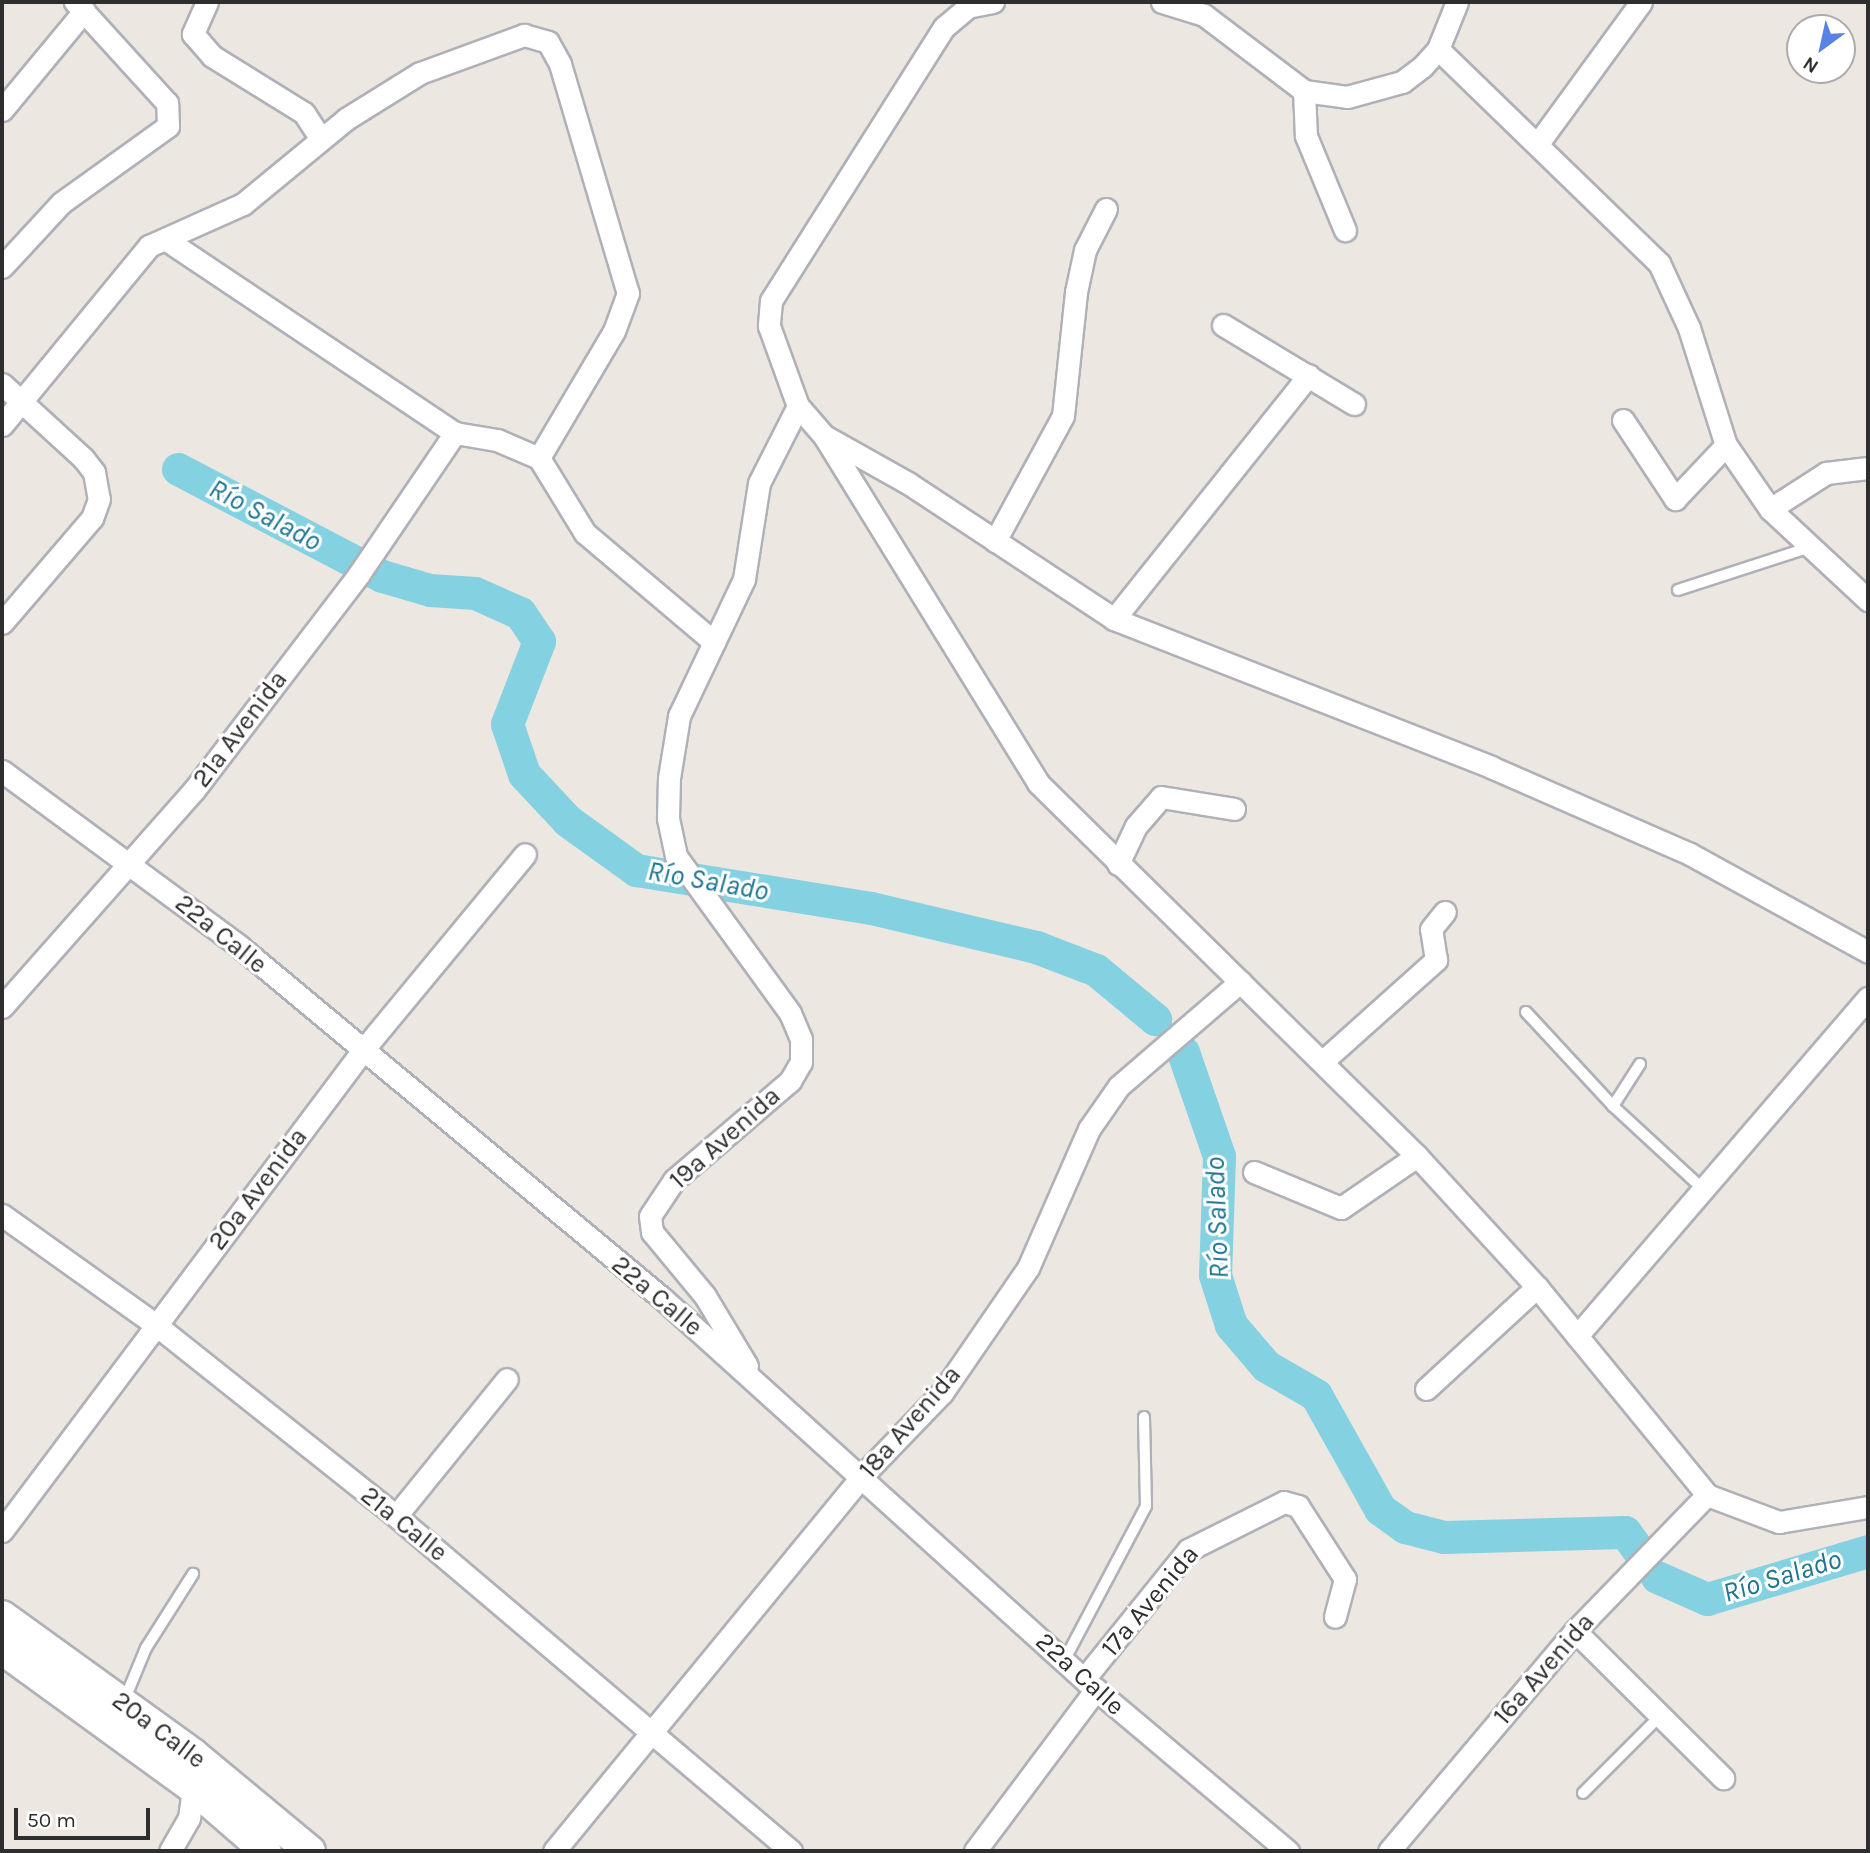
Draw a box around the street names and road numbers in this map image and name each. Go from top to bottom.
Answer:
street label: 21a Avenida [186,664,294,794]
street label: 22a Calle [169,888,273,980]
street label: 19a Avenida [663,1080,787,1196]
street label: 20a Avenida [202,1122,314,1256]
street label: 22a Calle [605,1249,709,1343]
street label: 18a Avenida [853,1359,967,1485]
street label: 21a Calle [354,1480,454,1568]
street label: 17a Avenida [1095,1539,1205,1663]
street label: 16a Avenida [1487,1607,1601,1731]
street label: 22a Calle [1029,1626,1131,1722]
street label: 20a Calle [106,1685,212,1775]

